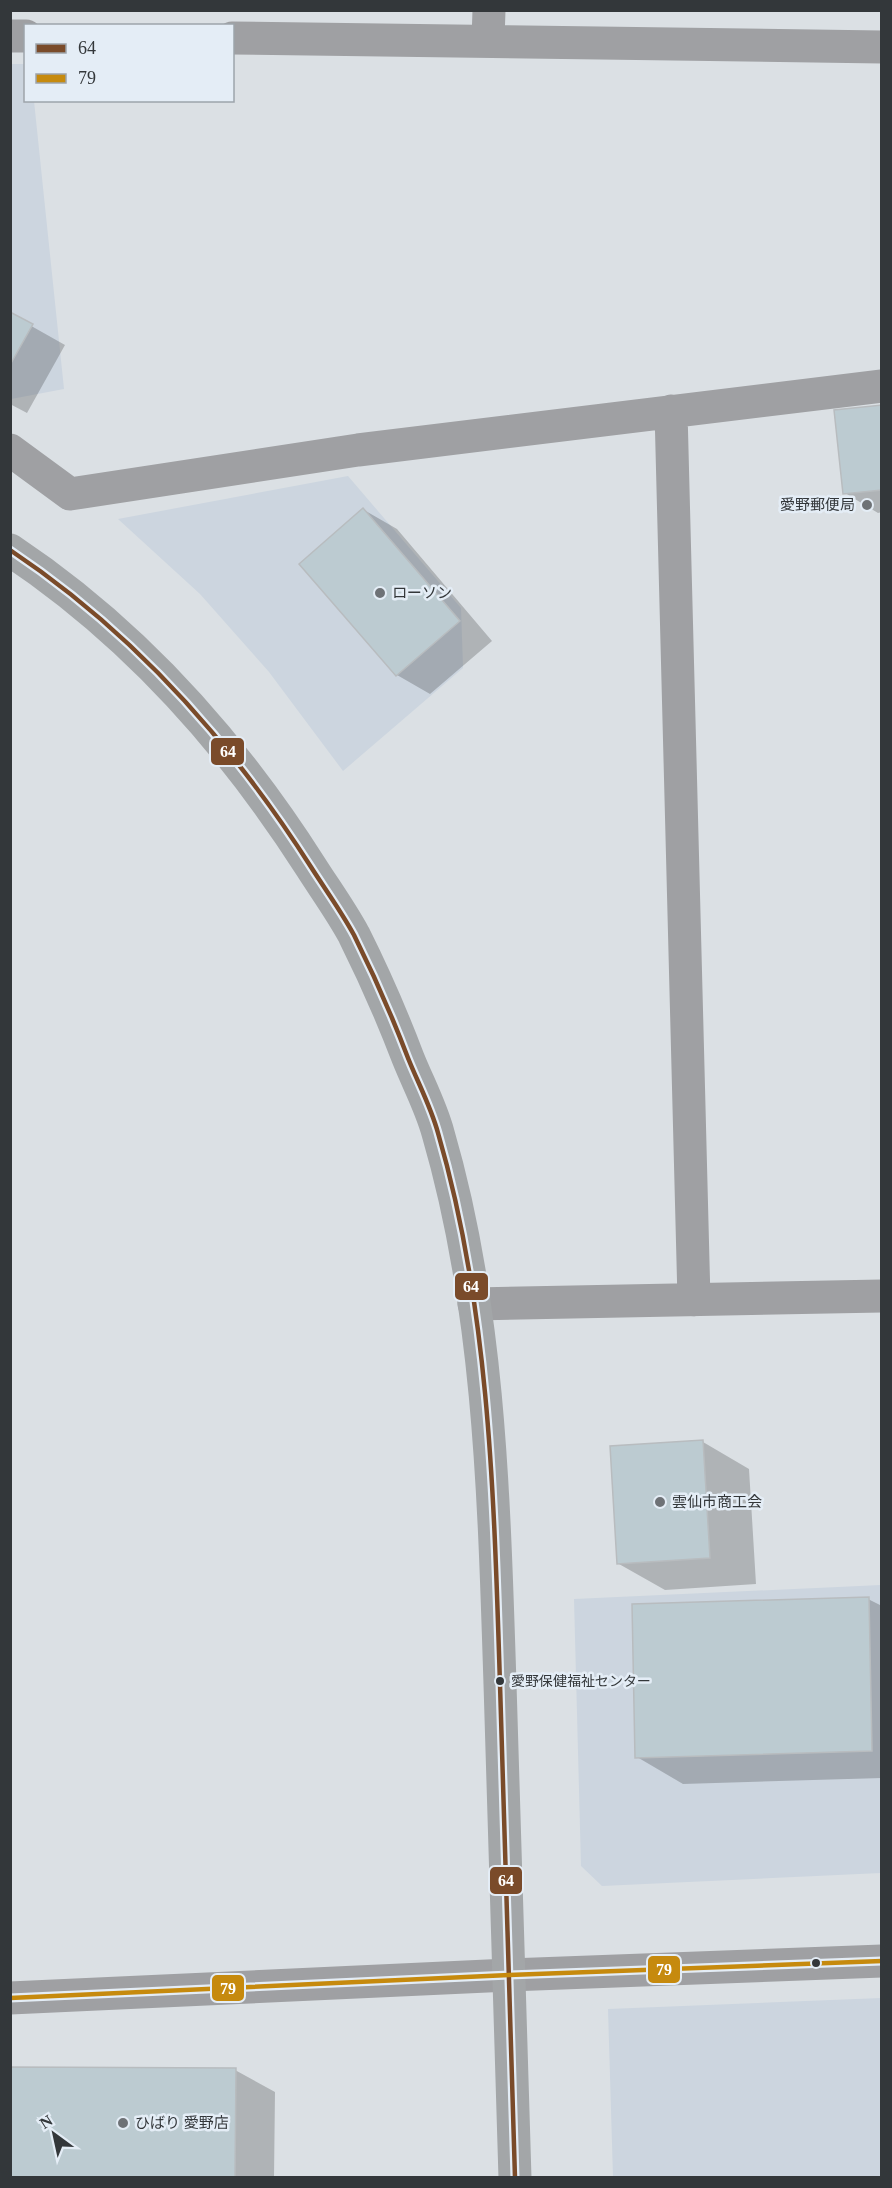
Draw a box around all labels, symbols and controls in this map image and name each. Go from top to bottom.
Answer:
legend [24,24,234,102]
text: 64 [78,38,96,58]
text: 79 [78,68,96,88]
place label: 愛野郵便局 [780,497,855,513]
marker: 愛野郵便局 [860,498,874,512]
place label: ローソン [392,585,452,601]
marker: ローソン [373,586,387,600]
line badge: 64 [210,737,245,766]
text: 64 [220,743,236,760]
line badge: 64 [454,1272,489,1301]
text: 64 [463,1278,479,1295]
place label: 雲仙市商工会 [672,1494,762,1510]
marker: 雲仙市商工会 [653,1495,667,1509]
place label: 愛野保健福祉センター [511,1673,651,1689]
marker: 愛野保健福祉センター [494,1675,506,1687]
line badge: 64 [489,1866,523,1895]
text: 64 [498,1872,514,1889]
line badge: 79 [647,1955,681,1984]
unlabelled marker [810,1957,822,1969]
text: 79 [656,1961,672,1978]
line badge: 79 [211,1974,245,2002]
text: 79 [220,1980,236,1997]
north arrow [24,2104,84,2164]
text: N [37,2111,56,2132]
place label: ひばり 愛野店 [135,2115,229,2131]
marker: ひばり 愛野店 [116,2116,130,2130]

